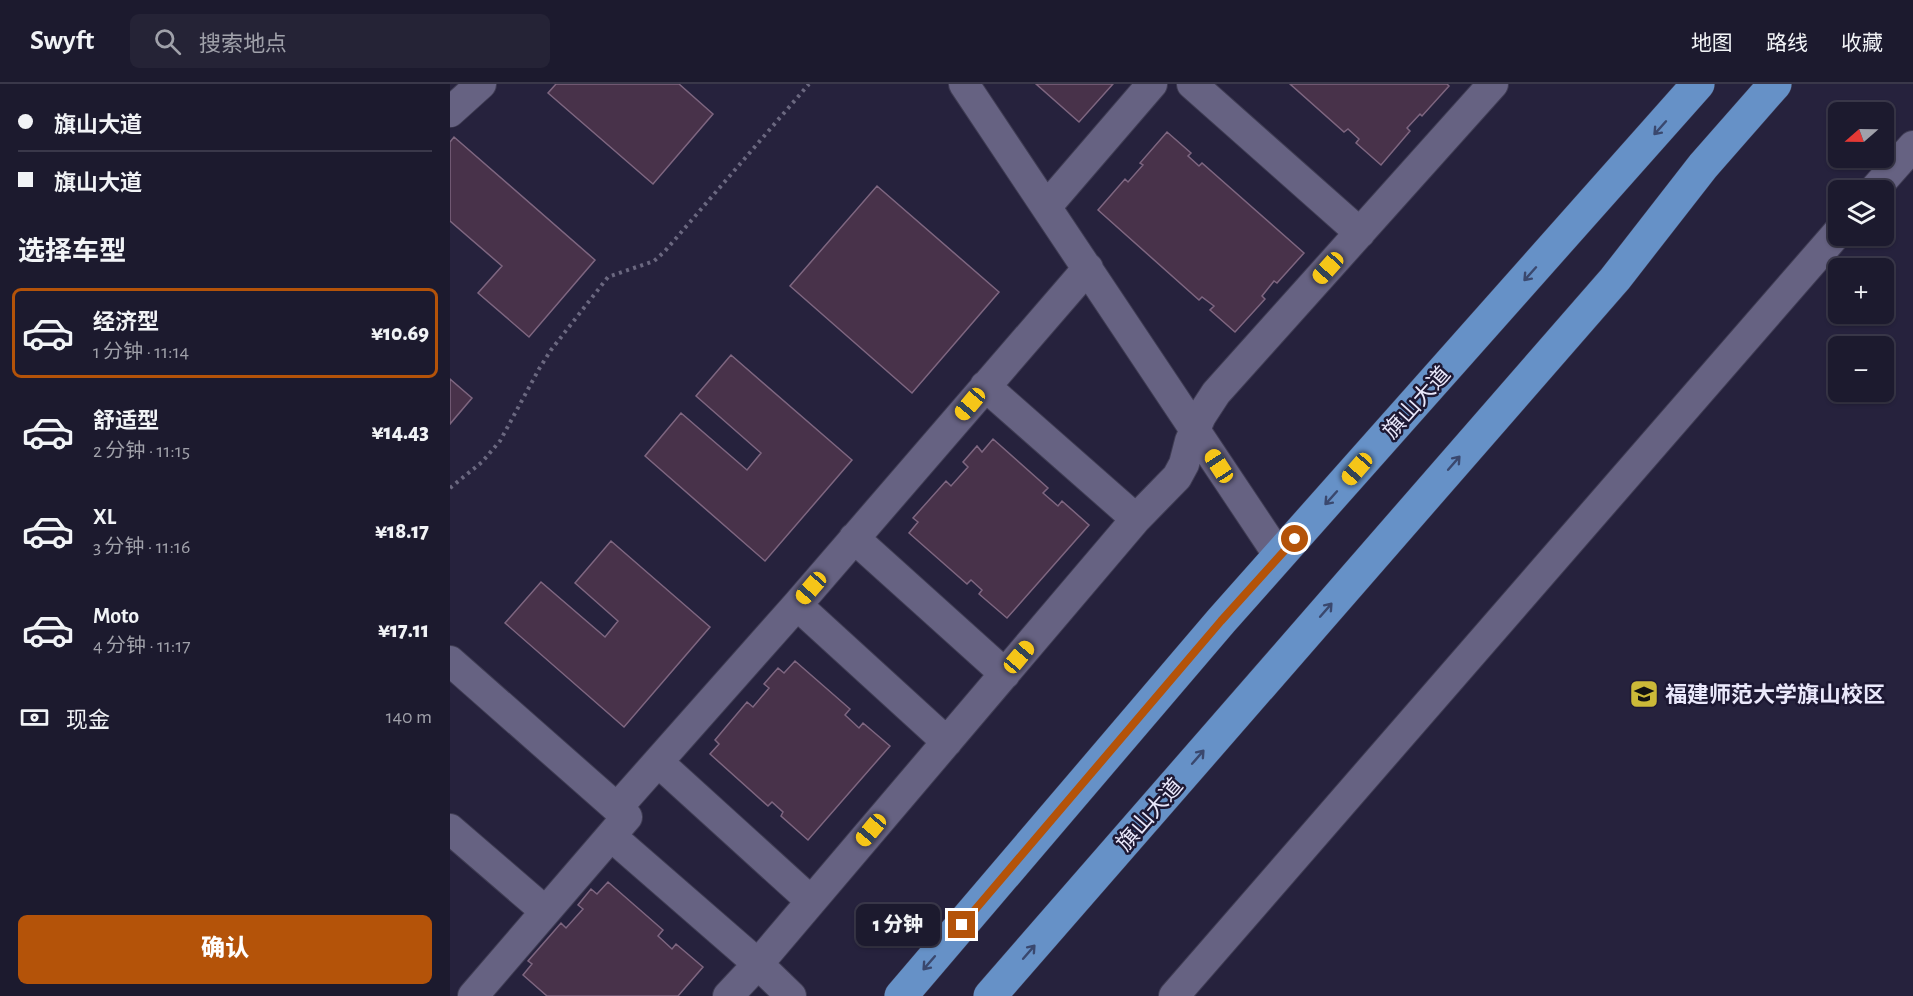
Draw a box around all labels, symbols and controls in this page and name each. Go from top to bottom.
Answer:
search box [130,14,550,68]
icon: search [151,25,184,58]
text: Swyft [30,27,94,55]
text: 搜索地点 [199,33,287,55]
text: 地图 [1691,33,1733,54]
text: 路线 [1766,33,1808,54]
text: 收藏 [1841,33,1883,54]
north arrow [1828,102,1894,168]
map controls [1828,102,1894,402]
text: 旗山大道 [54,114,142,136]
one-way arrow [1653,120,1667,135]
text: 旗山大道 [54,172,142,194]
button: layers [1828,180,1894,246]
text: 选择车型 [18,238,126,265]
car [1309,249,1347,287]
button: + [1828,258,1894,324]
one-way arrow [1523,266,1537,281]
icon: car [21,306,75,360]
text: 经济型 [93,311,159,333]
text: ¥10.69 [371,322,429,344]
button: − [1828,336,1894,402]
text: 1 分钟 · 11:14 [93,342,189,362]
street label: 旗山大道 [1378,362,1454,443]
car [952,384,988,424]
icon: car [21,405,75,459]
text: 舒适型 [93,410,159,432]
text: ¥14.43 [372,421,429,443]
text: 2 分钟 · 11:15 [93,441,190,461]
car [1202,446,1236,486]
car [1338,450,1376,488]
one-way arrow [1447,456,1461,471]
one-way arrow [1324,490,1338,505]
icon: car [21,504,75,558]
text: XL [93,506,116,528]
text: ¥18.17 [375,520,429,542]
route start [1281,525,1308,552]
text: 3 分钟 · 11:16 [93,537,190,557]
car [792,569,830,607]
icon: car [21,603,75,657]
one-way arrow [1319,603,1333,618]
text: Moto [93,605,139,627]
text: ¥17.11 [378,619,429,641]
text: 4 分钟 · 11:17 [93,636,191,656]
car [1001,637,1037,677]
school or university icon: 福建师范大学旗山校区 [1628,678,1660,710]
place label: 福建师范大学旗山校区 [1665,683,1885,706]
icon: cash [18,701,51,734]
text: 140 m [386,707,432,727]
text: 现金 [66,709,110,731]
one-way arrow [1191,750,1205,765]
street label: 旗山大道 [1112,774,1187,855]
car [853,810,889,850]
callout: 1 分钟 [857,904,941,946]
route end [948,911,975,938]
button: 确认 [18,915,432,984]
text: 1 分钟 [873,915,923,935]
one-way arrow [1022,945,1036,960]
one-way arrow [922,955,936,970]

